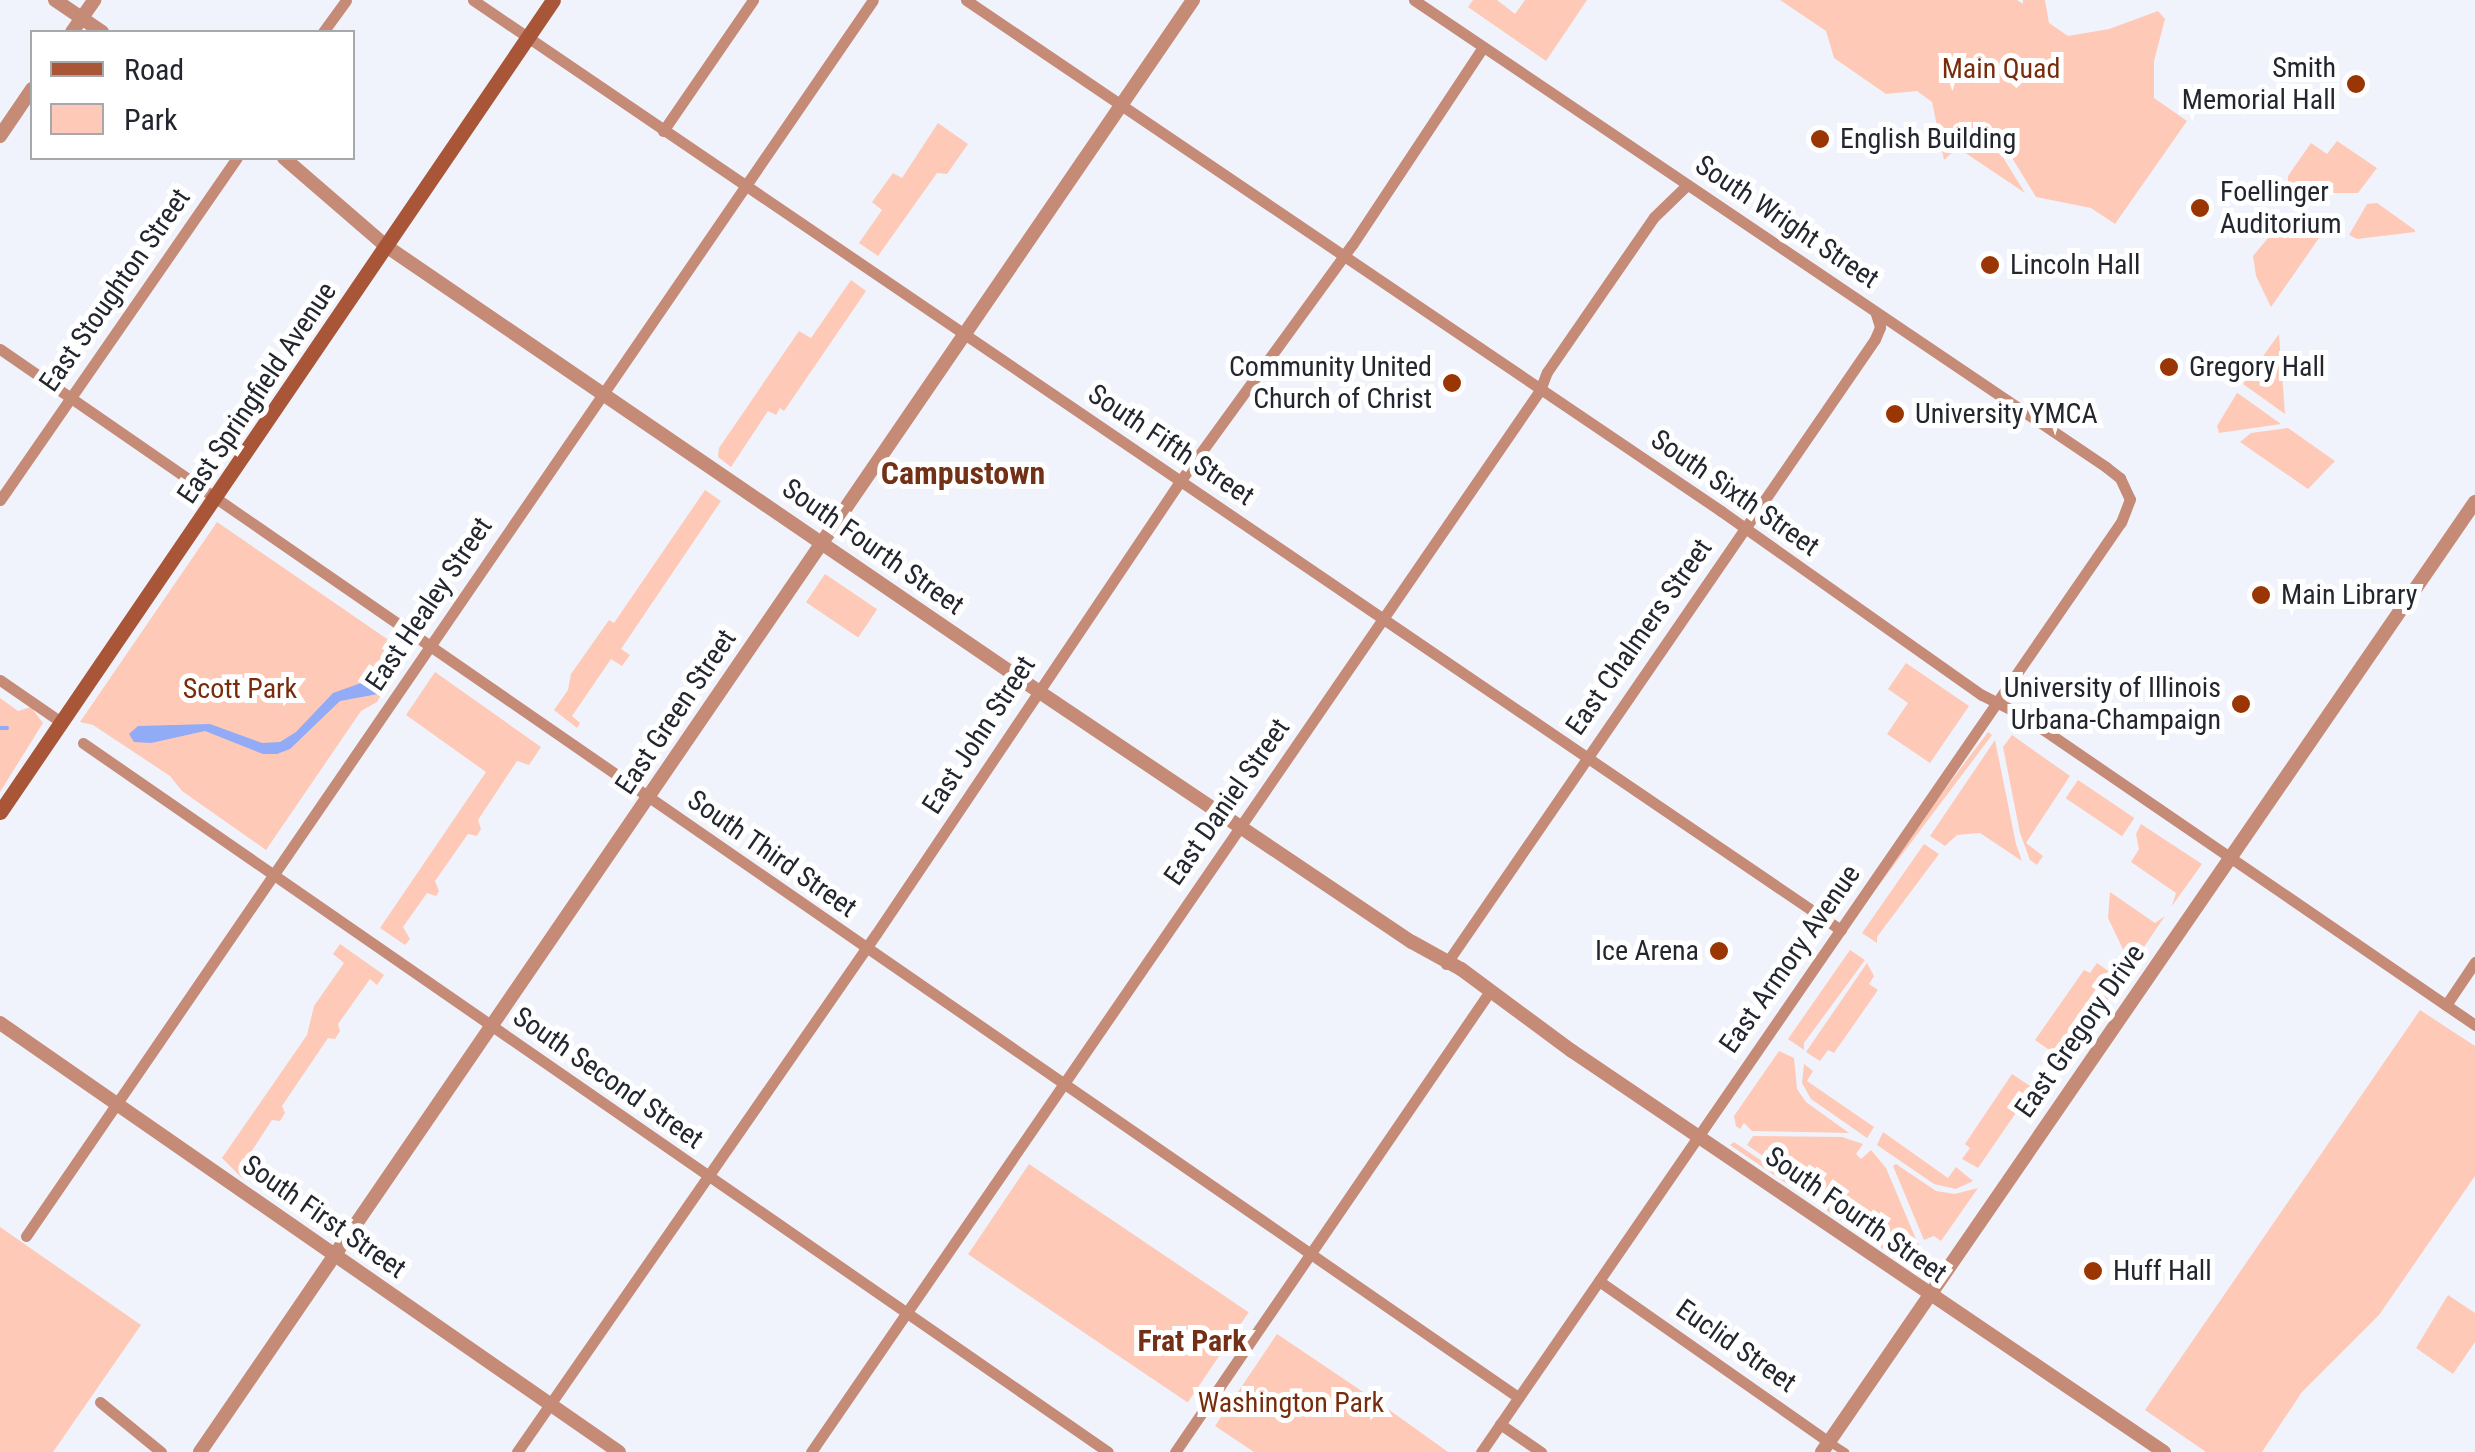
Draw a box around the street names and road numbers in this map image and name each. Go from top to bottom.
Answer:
street label: South Wright Street [1689,148,1885,296]
street label: East Stoughton Street [32,182,198,398]
street label: East Springfield Avenue [170,276,344,510]
street label: South Fifth Street [1082,377,1260,513]
street label: South Sixth Street [1645,423,1825,563]
street label: South Fourth Street [776,472,970,622]
street label: East Healey Street [359,511,499,697]
street label: East Chalmers Street [1559,533,1719,741]
street label: East Green Street [609,623,743,801]
street label: East John Street [915,650,1043,820]
street label: East Daniel Street [1157,712,1297,892]
street label: South Third Street [681,783,863,925]
street label: East Armory Avenue [1713,858,1867,1060]
street label: East Gregory Drive [2008,938,2152,1124]
street label: South Second Street [506,1000,710,1156]
street label: South Fourth Street [1759,1140,1953,1290]
street label: South First Street [236,1148,412,1286]
street label: Euclid Street [1669,1292,1803,1400]

